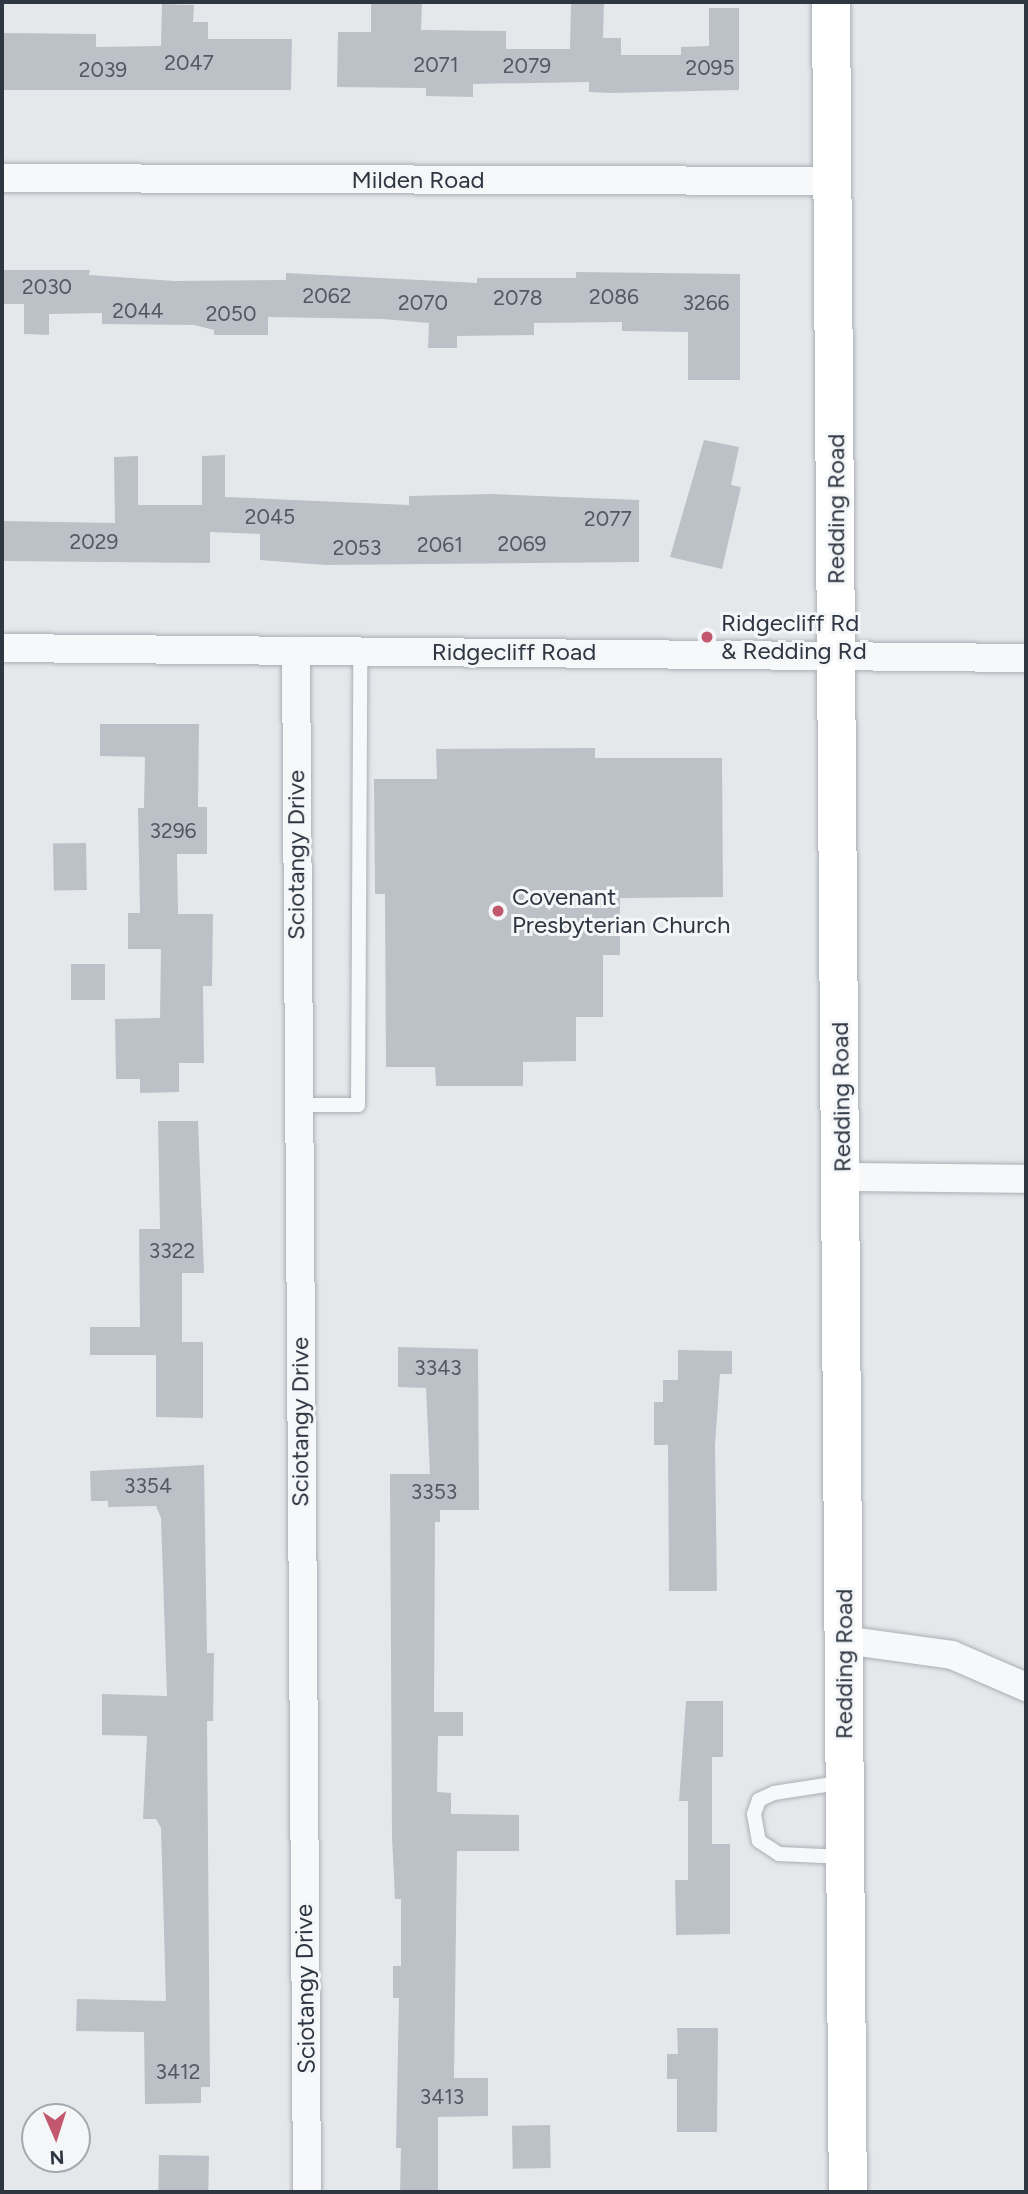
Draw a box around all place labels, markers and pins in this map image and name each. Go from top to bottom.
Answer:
place label: Ridgecliff Rd & Redding Rd [721,609,867,665]
marker: Ridgecliff Rd & Redding Rd [699,629,715,645]
place label: Covenant Presbyterian Church [512,883,730,939]
marker: Covenant Presbyterian Church [490,903,506,919]

